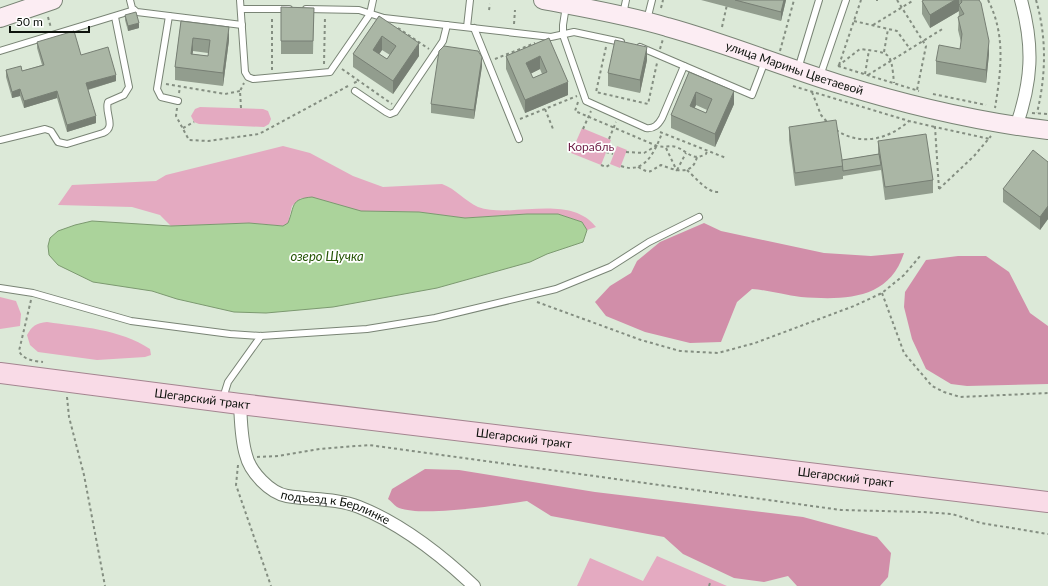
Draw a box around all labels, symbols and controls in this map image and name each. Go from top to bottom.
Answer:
scale bar [10,8,89,34]
text: 50 m [16,14,43,29]
street label: улица Марины Цветаевой [724,38,865,98]
park label: Корабль [568,139,615,154]
water label: озеро Щучка [290,248,364,264]
street label: Шегарский тракт [154,385,251,412]
street label: Шегарский тракт [475,425,573,451]
street label: Шегарский тракт [797,464,894,490]
street label: подъезд к Берлинке [279,487,393,527]

